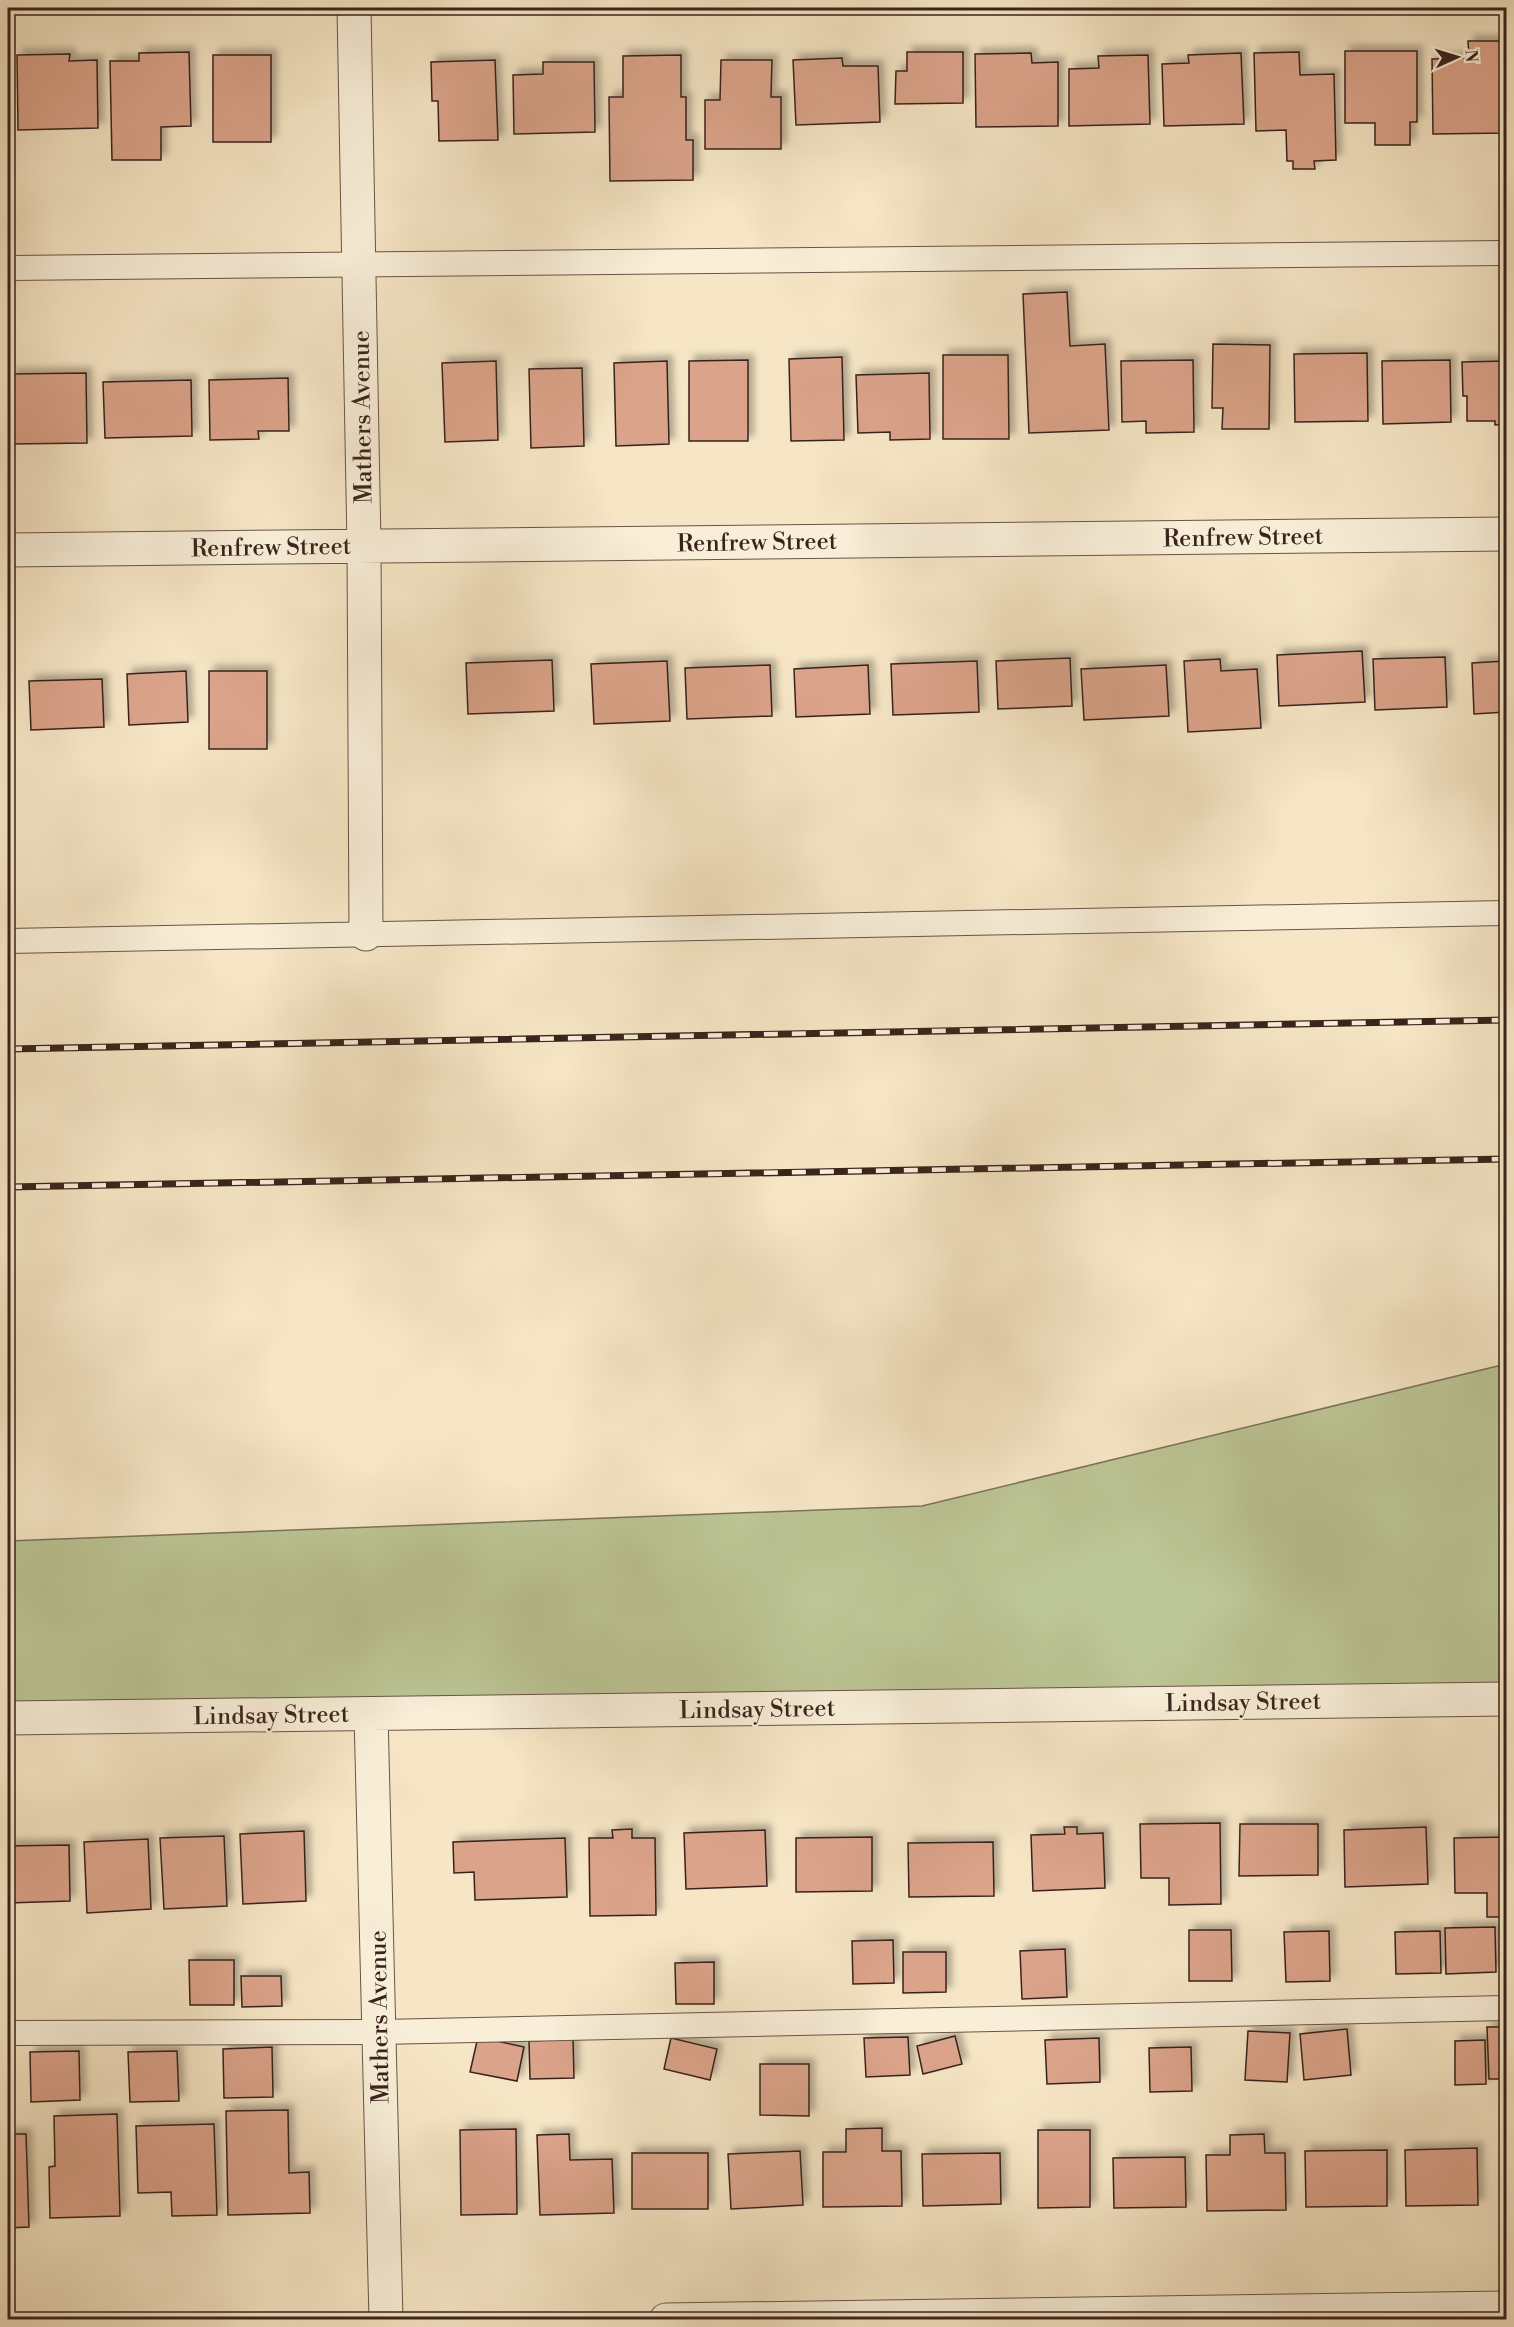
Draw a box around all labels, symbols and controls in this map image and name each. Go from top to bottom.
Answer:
north arrow [1427,27,1487,87]
text: N [1461,49,1481,63]
street label: Mathers Avenue [346,330,380,504]
street label: Renfrew Street [1163,522,1324,554]
street label: Renfrew Street [677,527,838,559]
street label: Renfrew Street [191,532,352,564]
street label: Lindsay Street [1165,1687,1322,1719]
street label: Lindsay Street [679,1694,836,1726]
street label: Lindsay Street [193,1700,350,1732]
street label: Mathers Avenue [363,1930,397,2104]

